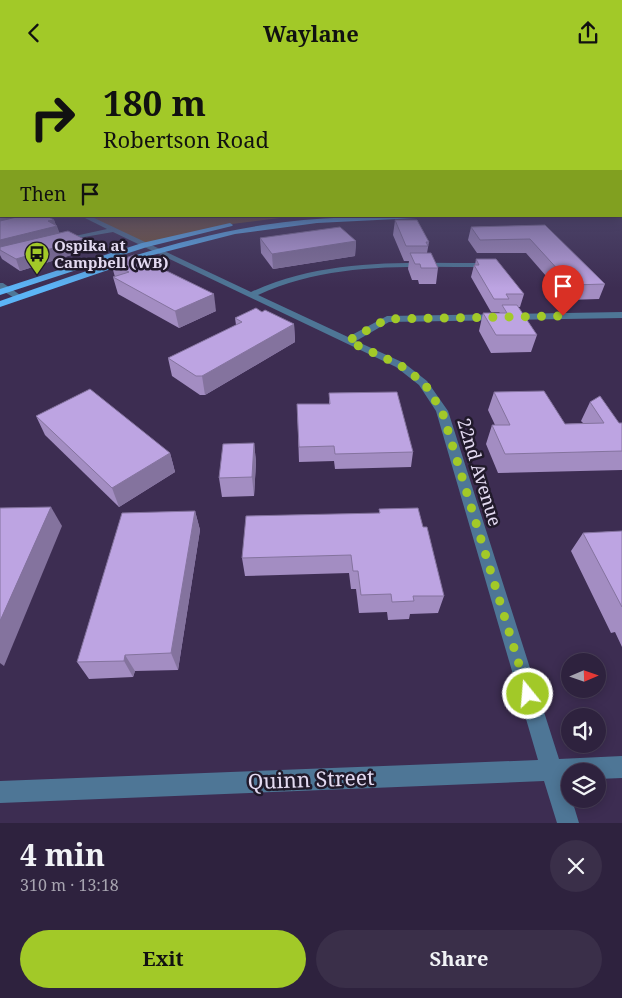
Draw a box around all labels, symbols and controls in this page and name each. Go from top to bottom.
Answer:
text: Waylane [263,18,359,48]
icon: back [20,19,48,47]
icon: share [574,19,602,47]
text: 180 m [103,79,206,126]
icon: right [20,85,85,150]
text: Robertson Road [103,124,269,154]
icon: arrive [76,180,104,208]
text: Then [20,181,66,207]
place label: Ospika at Campbell (WB) [54,235,168,272]
bus stop icon: Ospika at Campbell (WB) [24,241,50,275]
pin [542,265,584,316]
icon: arrive [549,272,577,300]
street label: 22nd Avenue [452,415,508,529]
north arrow [561,653,606,697]
map controls [561,653,606,808]
position arrow [501,667,553,719]
button: sound [561,708,606,753]
street label: Quinn Street [247,763,375,795]
button: layers [561,763,606,808]
text: 4 min [20,834,105,875]
button: close [550,840,602,892]
text: 310 m · 13:18 [20,874,119,896]
button: Exit [20,930,306,988]
button: Share [316,930,602,988]

